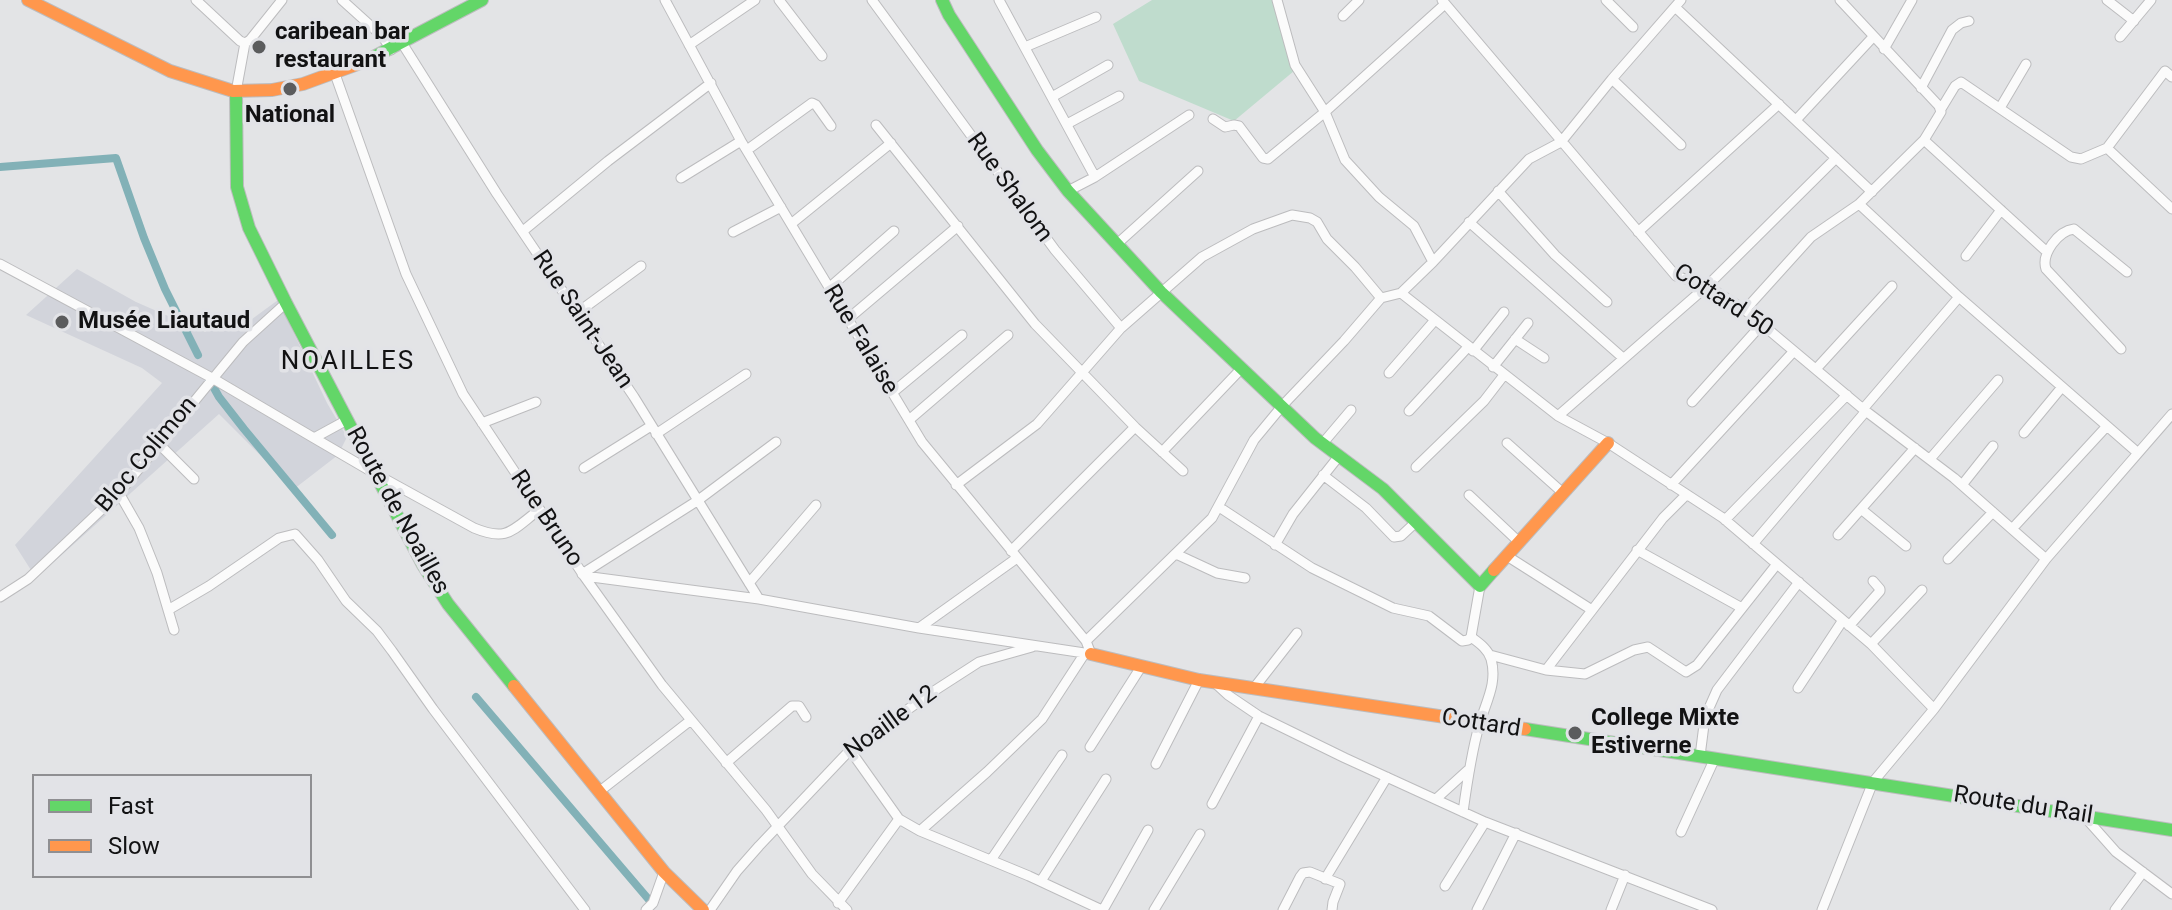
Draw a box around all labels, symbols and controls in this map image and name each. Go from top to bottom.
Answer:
place label: caribean bar restaurant [275,19,409,75]
marker: caribean bar restaurant [250,38,268,56]
marker: National [281,80,299,98]
place label: National [245,102,335,130]
street label: Rue Shalom [960,128,1058,248]
street label: Rue Saint-Jean [525,246,639,394]
street label: Cottard 50 [1668,258,1778,344]
street label: Rue Falaise [816,280,904,400]
place label: Musée Liautaud [78,308,250,336]
marker: Musée Liautaud [53,313,71,331]
district label: NOAILLES [281,346,415,378]
street label: Bloc Colimon [90,391,204,519]
street label: Route de Noailles [339,422,455,600]
street label: Rue Bruno [503,465,589,573]
street label: Noaille 12 [839,680,943,766]
street label: Cottard [1439,704,1523,744]
place label: College Mixte Estiverne [1591,705,1739,761]
marker: College Mixte Estiverne [1566,724,1584,742]
legend [32,774,312,878]
street label: Route du Rail [1951,781,2095,831]
text: Fast [108,792,154,820]
text: Slow [108,832,160,860]

